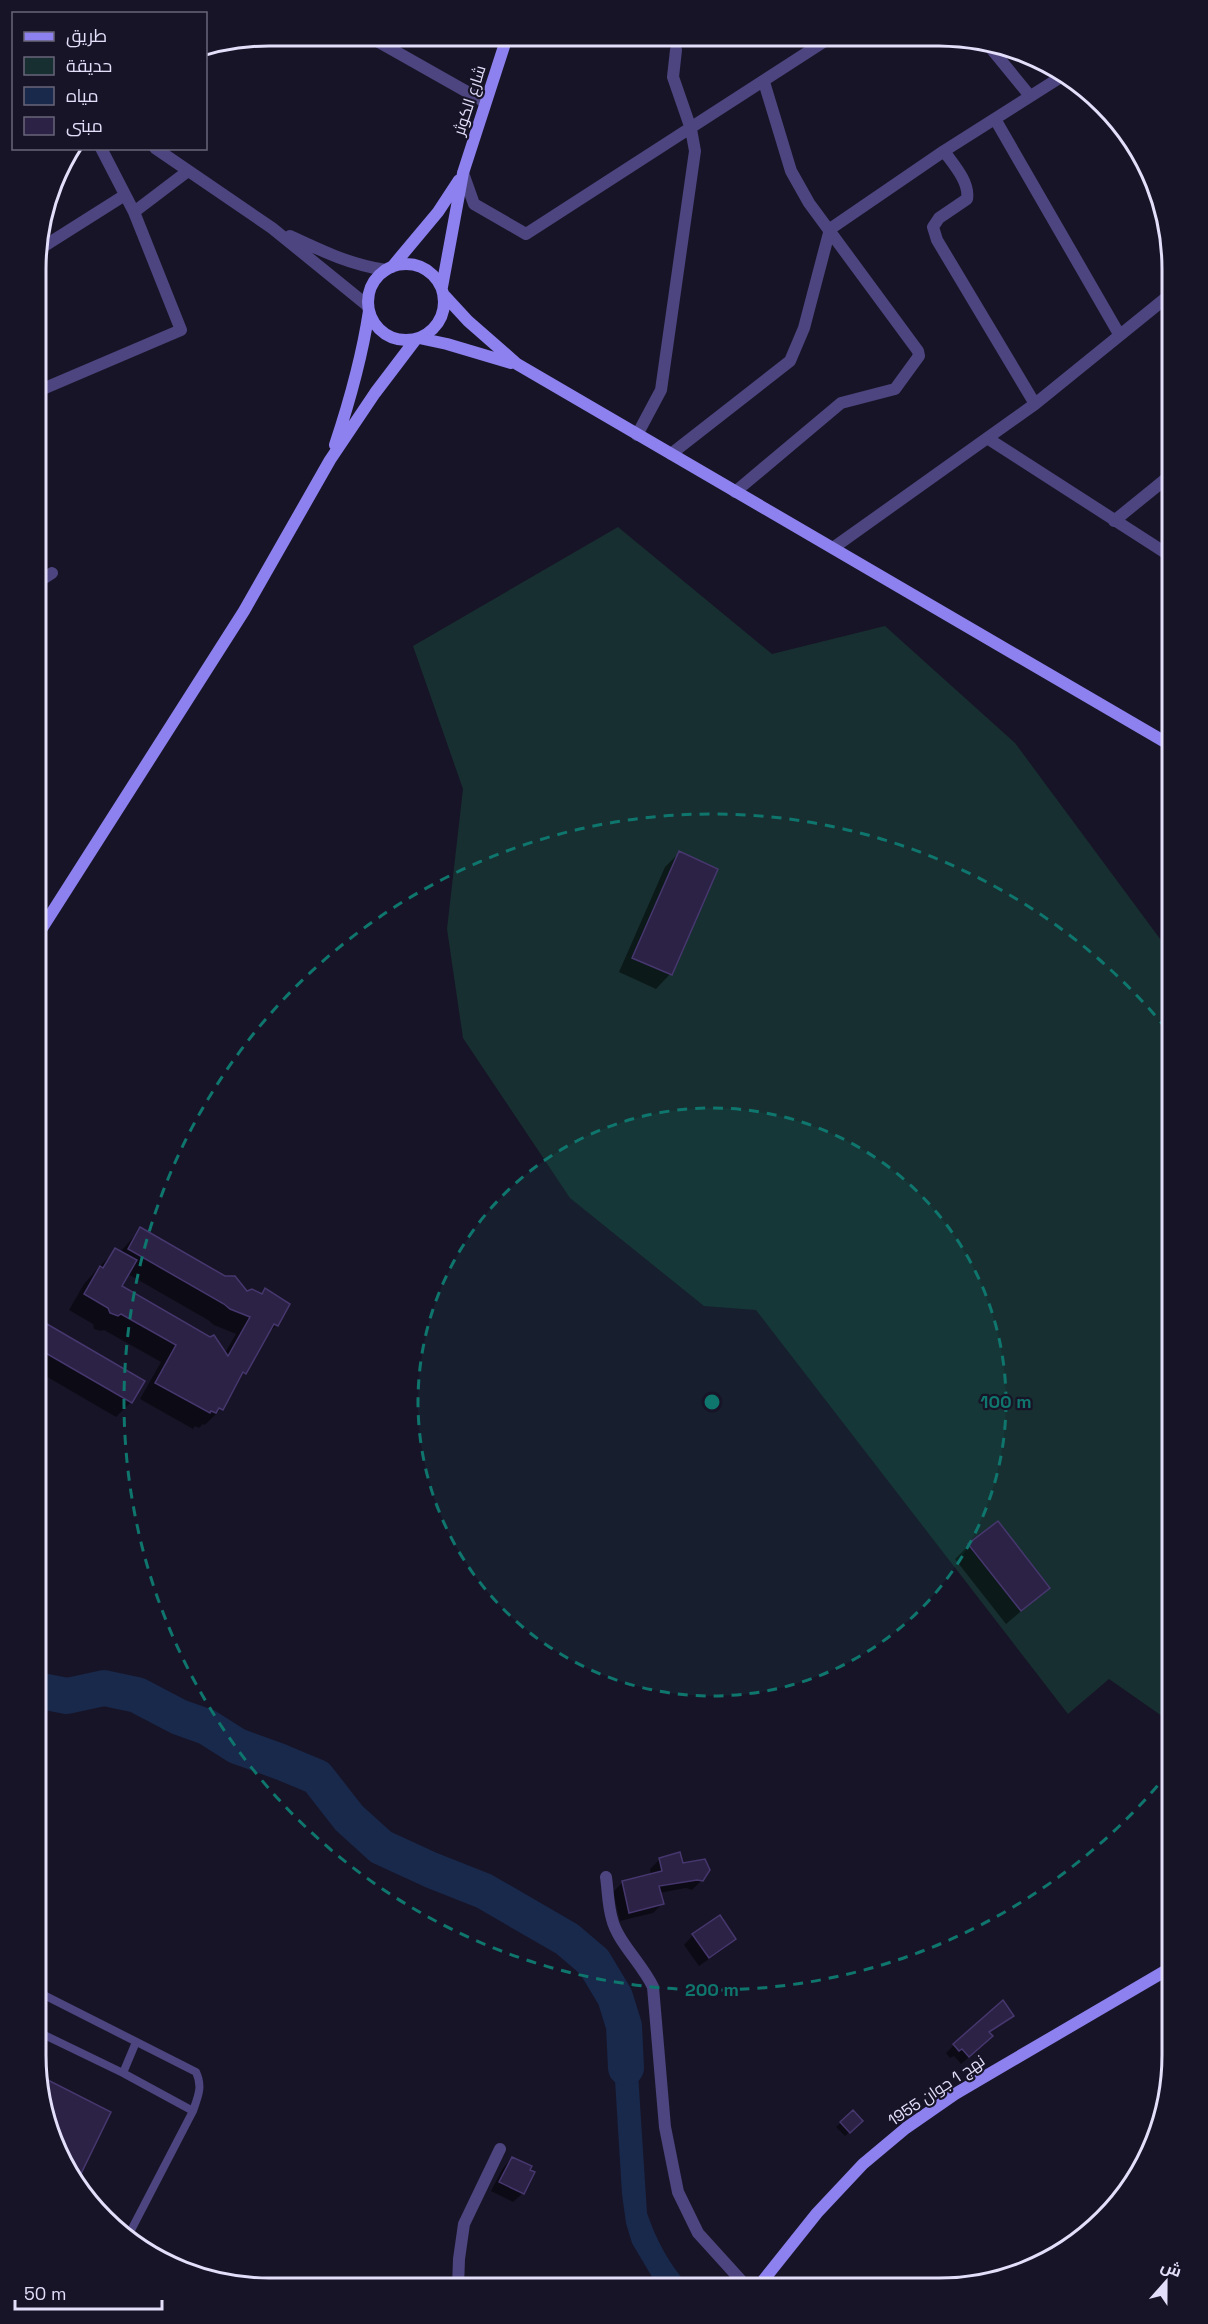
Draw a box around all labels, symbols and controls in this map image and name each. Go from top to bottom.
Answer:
legend [12,12,207,150]
text: طريق [66,24,107,48]
text: حديقة [66,54,112,77]
street label: شارع الكوثر [448,62,492,139]
text: مياه [66,84,99,107]
text: مبنى [66,114,103,137]
text: 100 m [980,1390,1032,1413]
centre of rings [702,1392,722,1412]
text: 200 m [685,1978,739,2001]
street label: نهج 1 جوان 1955 [884,2050,989,2131]
north arrow [1136,2252,1196,2312]
text: ش [1158,2255,1185,2282]
scale bar [15,2273,162,2311]
text: 50 m [24,2282,66,2305]

